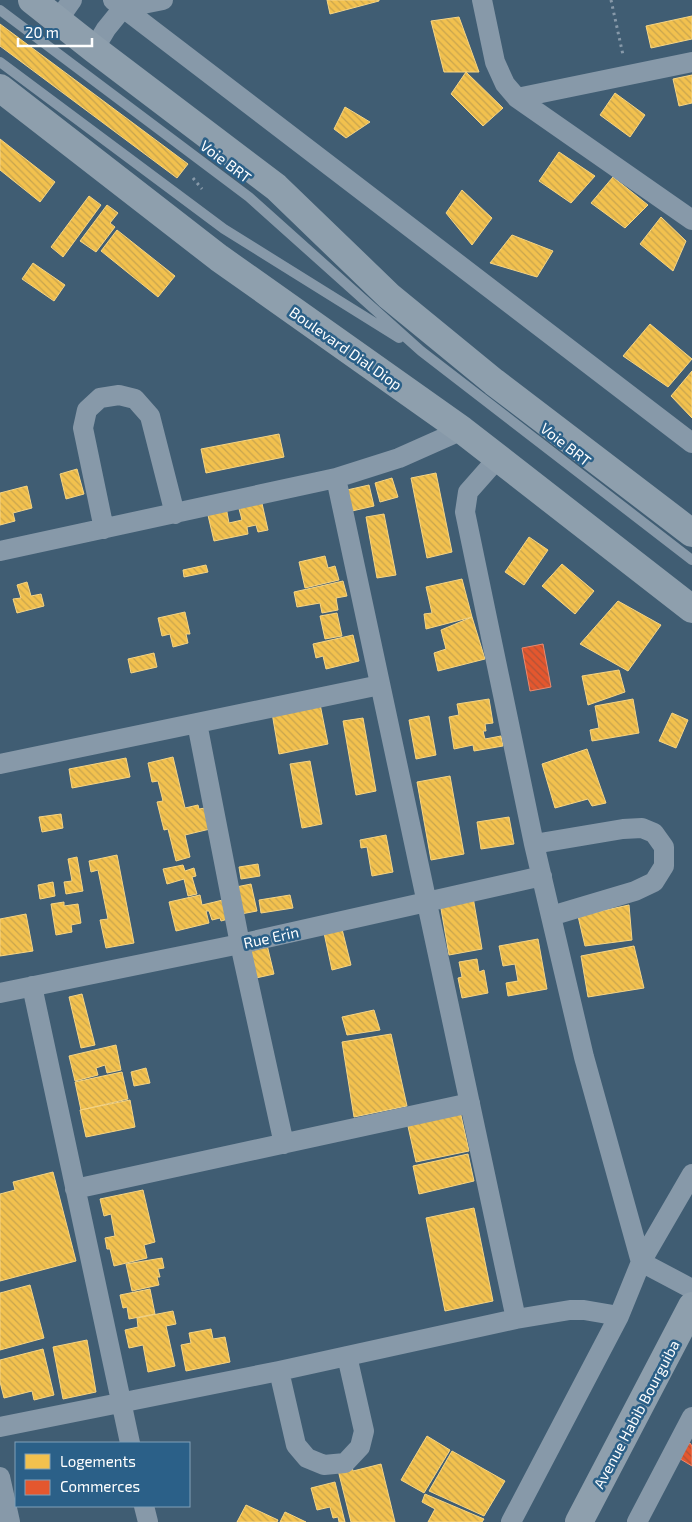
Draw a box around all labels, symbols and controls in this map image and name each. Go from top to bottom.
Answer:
scale bar [18,15,91,47]
text: 20 m [25,23,59,41]
street label: Voie BRT [197,136,255,186]
street label: Boulevard Dial Diop [286,302,406,394]
street label: Voie BRT [537,419,595,470]
street label: Rue Erin [242,922,300,952]
street label: Avenue Habib Bourguiba [589,1337,683,1491]
legend [15,1442,190,1507]
text: Logements [60,1452,136,1470]
text: Commerces [60,1477,140,1495]

